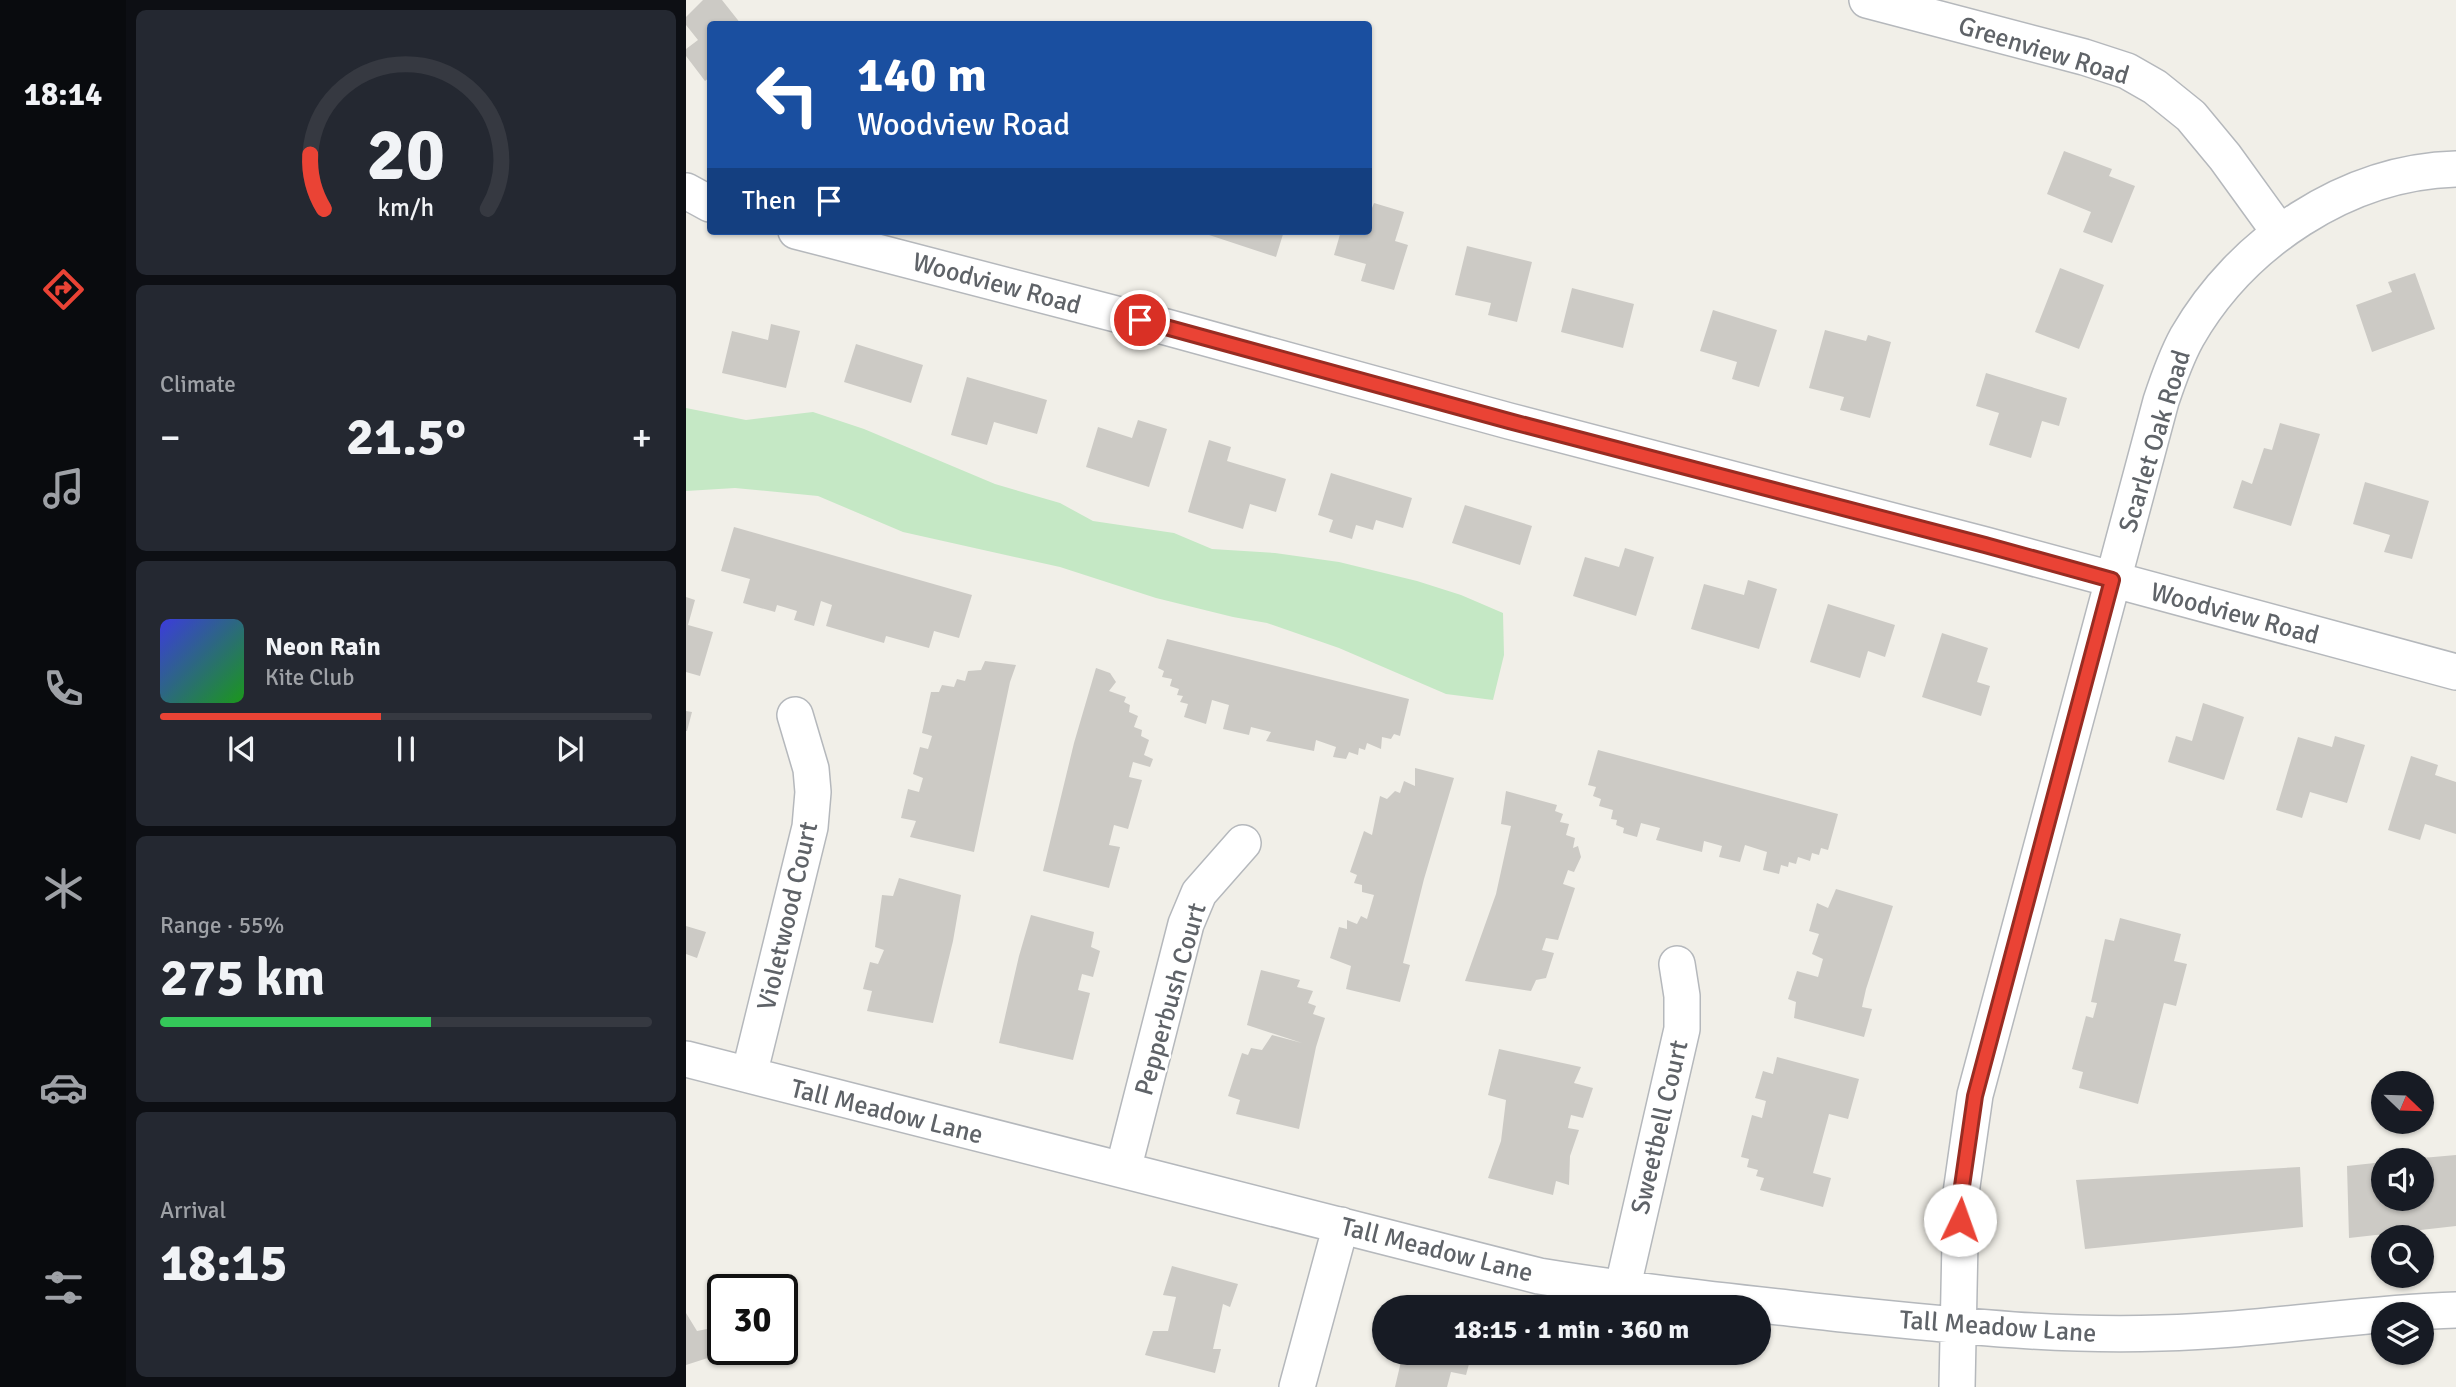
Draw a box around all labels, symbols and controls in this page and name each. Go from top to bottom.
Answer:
street label: Greenview Road [1954,10,2133,92]
text: 140 m [857,45,987,105]
icon: left [742,49,833,140]
text: 18:14 [24,75,102,114]
text: Woodview Road [857,105,1070,144]
text: 20 [367,111,445,200]
icon: arrive [810,182,848,220]
text: Then [742,185,796,217]
text: km/h [378,192,434,223]
street label: Woodview Road [909,246,1085,322]
icon: directions [39,265,88,314]
pin [1110,290,1170,350]
icon: arrive [1121,301,1159,339]
street label: Scarlet Oak Road [2112,346,2198,536]
text: Climate [160,370,236,399]
text: 21.5° [346,405,466,469]
text: − [160,414,181,461]
text: + [631,414,652,461]
icon: music [39,464,88,513]
street label: Woodview Road [2147,576,2323,652]
text: Neon Rain [265,631,381,663]
text: Kite Club [265,663,354,692]
icon: phone [39,664,88,713]
icon: previous [223,730,261,768]
icon: pause [387,730,425,768]
icon: next [551,730,589,768]
street label: Violetwood Court [751,819,825,1014]
icon: climate [39,864,88,913]
street label: Pepperbush Court [1128,899,1214,1099]
text: Range · 55% [160,911,284,940]
text: 275 km [160,946,325,1010]
street label: Sweetbell Court [1624,1037,1696,1217]
icon: car [39,1063,88,1112]
north arrow [2371,1071,2434,1134]
map controls [2371,1071,2434,1365]
street label: Tall Meadow Lane [787,1073,986,1151]
button: sound [2371,1148,2434,1211]
position arrow [1923,1183,1997,1257]
text: Arrival [160,1196,226,1225]
street label: Tall Meadow Lane [1337,1211,1536,1289]
button: search [2371,1225,2434,1288]
text: 18:15 [160,1231,288,1295]
icon: filters [39,1263,88,1312]
speed limit sign: 30 [707,1274,798,1365]
button: layers [2371,1302,2434,1365]
street label: Tall Meadow Lane [1898,1304,2097,1350]
text: 18:15 · 1 min · 360 m [1454,1314,1689,1346]

